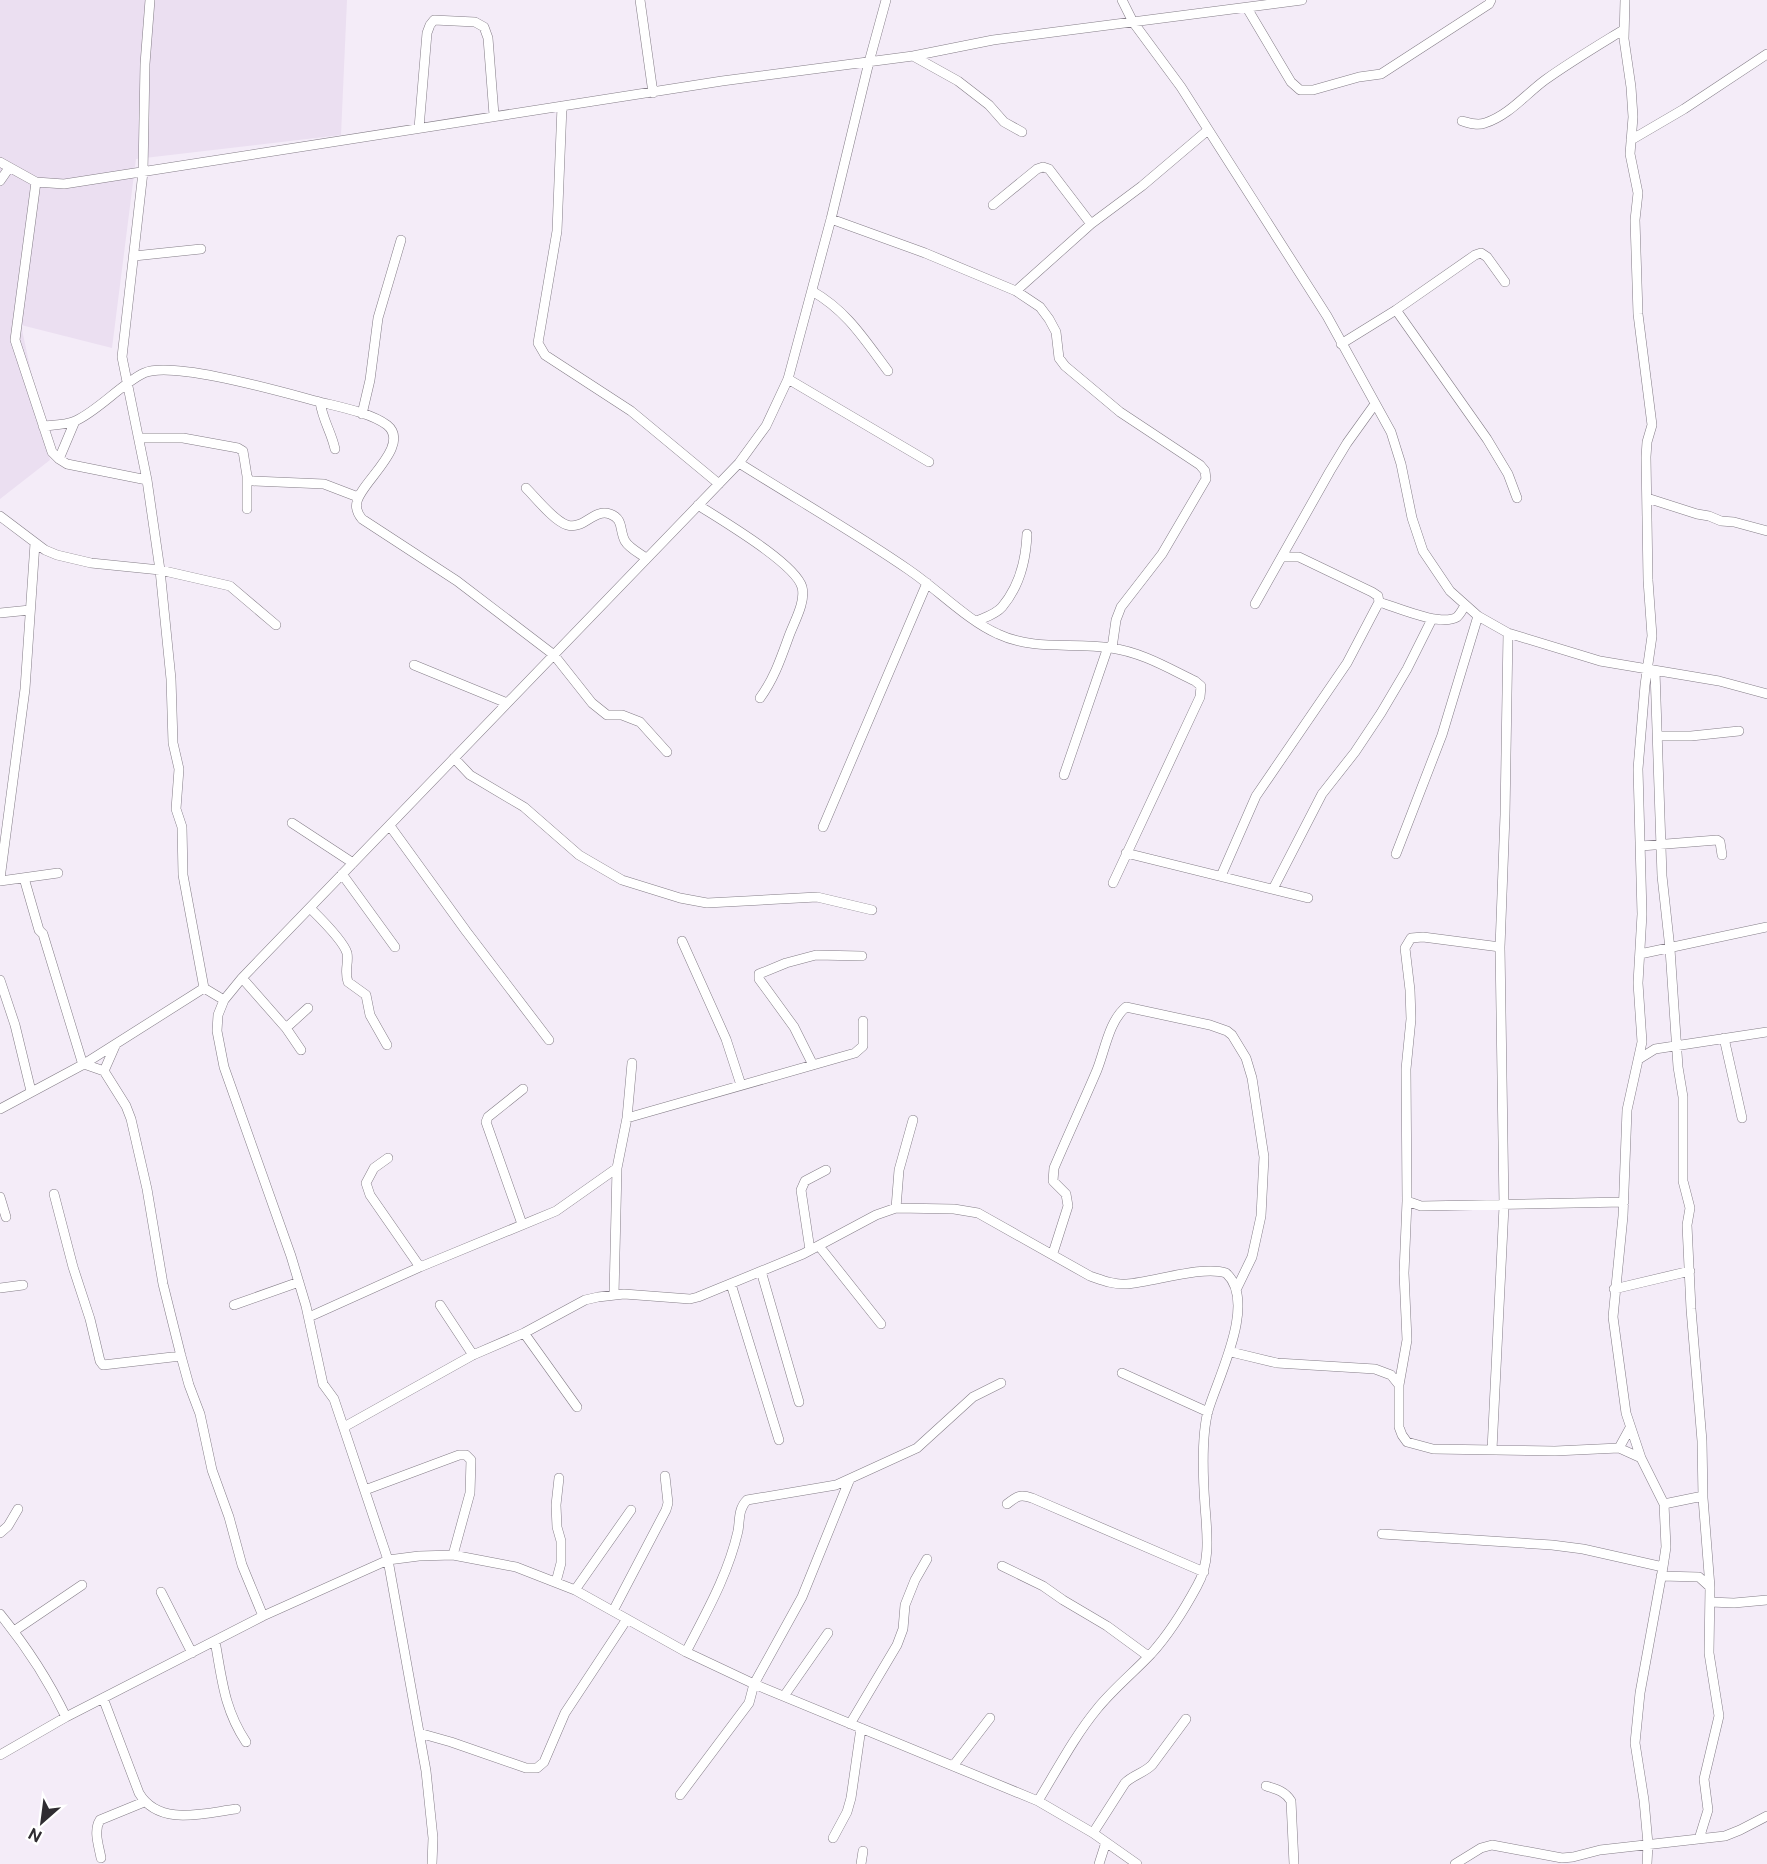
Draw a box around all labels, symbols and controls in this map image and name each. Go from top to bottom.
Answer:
north arrow [12,1792,72,1852]
text: N [25,1823,45,1846]

